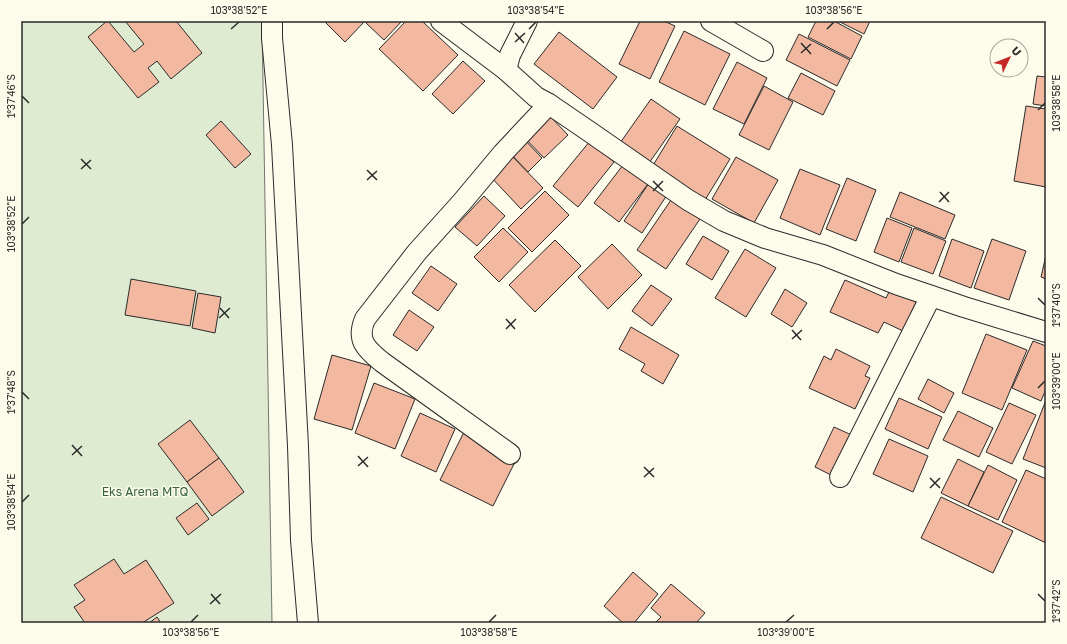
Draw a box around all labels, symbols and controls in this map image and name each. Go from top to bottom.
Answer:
text: 103°38'52"E [211,4,267,16]
text: 103°38'54"E [508,4,564,16]
text: 103°38'56"E [806,4,862,16]
north arrow [989,38,1029,78]
text: U [1009,43,1024,58]
text: 1°37'46"S [5,74,17,118]
text: 103°38'58"E [1050,75,1062,131]
text: 103°38'52"E [5,196,17,252]
text: 1°37'40"S [1050,283,1062,327]
text: 103°39'00"E [1050,352,1062,410]
text: 1°37'48"S [5,370,17,414]
text: 103°38'54"E [5,474,17,530]
park label: Eks Arena MTQ [102,484,188,499]
text: 1°37'42"S [1050,579,1062,623]
text: 103°38'56"E [163,626,219,638]
text: 103°38'58"E [461,626,517,638]
text: 103°39'00"E [757,626,815,638]

